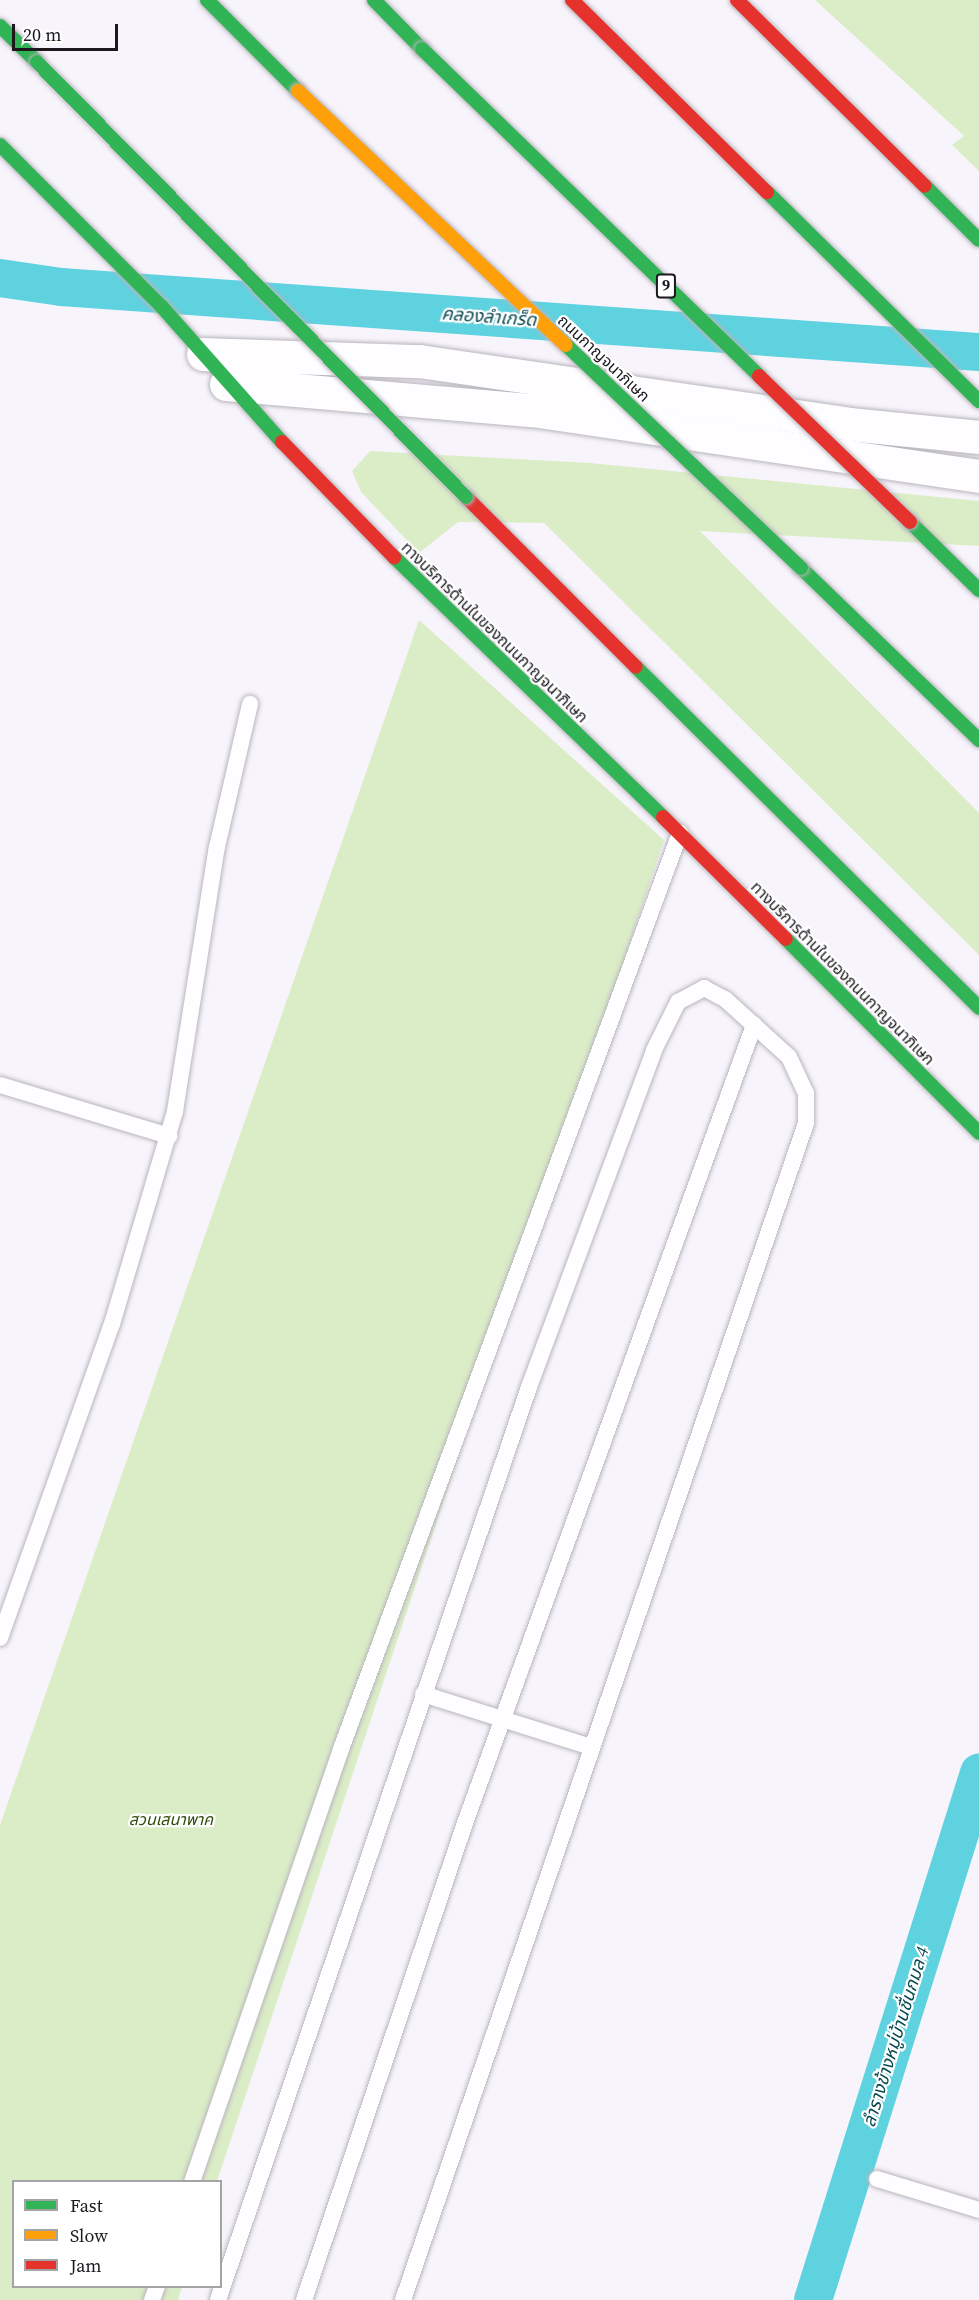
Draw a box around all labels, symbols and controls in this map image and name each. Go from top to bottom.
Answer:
scale bar [15,12,122,50]
text: 20 m [23,22,61,47]
road number: 9 [656,274,676,298]
water label: คลองลำเกร็ด [441,303,537,331]
street label: ถนนกาญจนาภิเษก [554,310,654,406]
street label: ทางบริการด้านในของถนนกาญจนาภิเษก [398,538,592,726]
street label: ทางบริการด้านในของถนนกาญจนาภิเษก [747,877,939,1069]
park label: สวนเสนาพาค [129,1809,213,1829]
water label: ลำรางข้างหมู่บ้านชื่นกมล 4 [858,1944,934,2130]
legend [12,2180,222,2288]
text: Fast [70,2193,103,2218]
text: Slow [70,2223,108,2248]
text: Jam [70,2253,102,2278]

